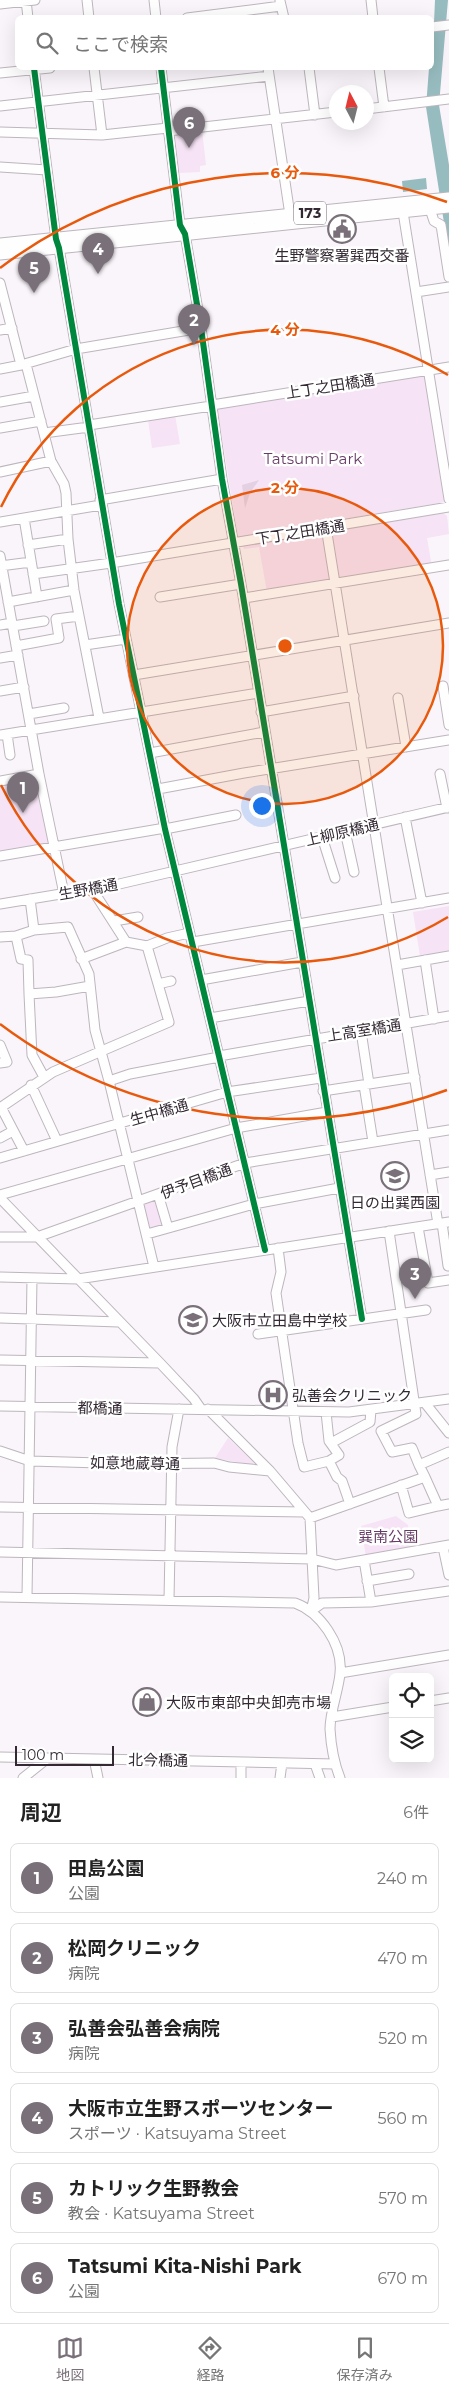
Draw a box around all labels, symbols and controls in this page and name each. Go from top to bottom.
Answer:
search box [15,15,434,70]
icon: search [33,29,61,57]
text: ここで検索 [73,33,168,56]
north arrow [329,85,374,130]
pin: 6 [173,107,205,148]
text: 6 分 [271,163,299,182]
road number: 173 [294,202,326,224]
public building icon: 生野警察署巽西交番 [327,214,357,244]
pin: 4 [82,233,114,274]
place label: 生野警察署巽西交番 [274,246,410,265]
pin: 5 [18,252,50,293]
pin: 2 [178,304,210,345]
text: 4 分 [270,320,300,339]
street label: 上丁之田橋通 [284,370,376,402]
park label: Tatsumi Park [264,449,362,468]
text: 2 分 [271,478,299,497]
street label: 下丁之田橋通 [254,516,346,548]
centre of rings [276,637,294,655]
pin: 1 [7,772,39,813]
your location [249,793,275,819]
street label: 上柳原橋通 [303,814,381,850]
street label: 生野橋通 [57,874,119,904]
street label: 上高室橋通 [325,1015,403,1045]
street label: 生中橋通 [128,1095,190,1129]
street label: 伊予目橋通 [158,1159,234,1203]
school or university icon: 日の出巽西園 [380,1161,410,1191]
place label: 日の出巽西園 [350,1193,440,1212]
pin: 3 [399,1258,431,1299]
school or university icon: 大阪市立田島中学校 [178,1305,208,1335]
place label: 大阪市立田島中学校 [212,1311,347,1330]
hospital icon: 弘善会クリニック [258,1380,288,1410]
place label: 弘善会クリニック [292,1386,412,1405]
street label: 都橋通 [77,1398,123,1418]
street label: 如意地蔵尊通 [90,1453,180,1473]
park label: 巽南公園 [358,1527,418,1546]
map controls [389,1673,434,1763]
button: locate [389,1673,434,1718]
shop icon: 大阪市東部中央卸売市場 [132,1687,162,1717]
place label: 大阪市東部中央卸売市場 [166,1693,331,1712]
button: layers [389,1718,434,1763]
scale bar [15,1743,114,1766]
text: 100 m [22,1746,64,1764]
street label: 北今橋通 [128,1750,188,1770]
text: 周辺 [20,1800,62,1825]
text: 6件 [403,1803,429,1822]
text: 田島公園 [68,1857,144,1880]
text: 1 [34,1869,40,1888]
text: 240 m [377,1869,428,1888]
text: 公園 [68,1884,100,1903]
text: 松岡クリニック [68,1937,201,1960]
text: 2 [32,1949,42,1968]
text: 470 m [377,1949,428,1968]
text: 病院 [68,1964,100,1983]
text: 弘善会弘善会病院 [68,2017,220,2040]
text: 3 [32,2029,42,2048]
text: 520 m [378,2029,428,2048]
text: 病院 [68,2044,100,2063]
text: 大阪市立生野スポーツセンター [68,2097,334,2120]
text: 4 [31,2109,43,2128]
text: 560 m [377,2109,428,2128]
text: スポーツ · Katsuyama Street [68,2124,286,2143]
text: カトリック生野教会 [68,2177,239,2200]
text: 5 [32,2189,42,2208]
text: 570 m [378,2189,428,2208]
text: 教会 · Katsuyama Street [68,2204,255,2223]
text: Tatsumi Kita-Nishi Park [68,2255,301,2278]
text: 6 [32,2269,42,2288]
text: 670 m [378,2269,428,2288]
text: 公園 [68,2282,100,2301]
tab: 地図 [56,2334,84,2384]
tab: 経路 [196,2334,224,2384]
tab: 保存済み [337,2334,393,2384]

